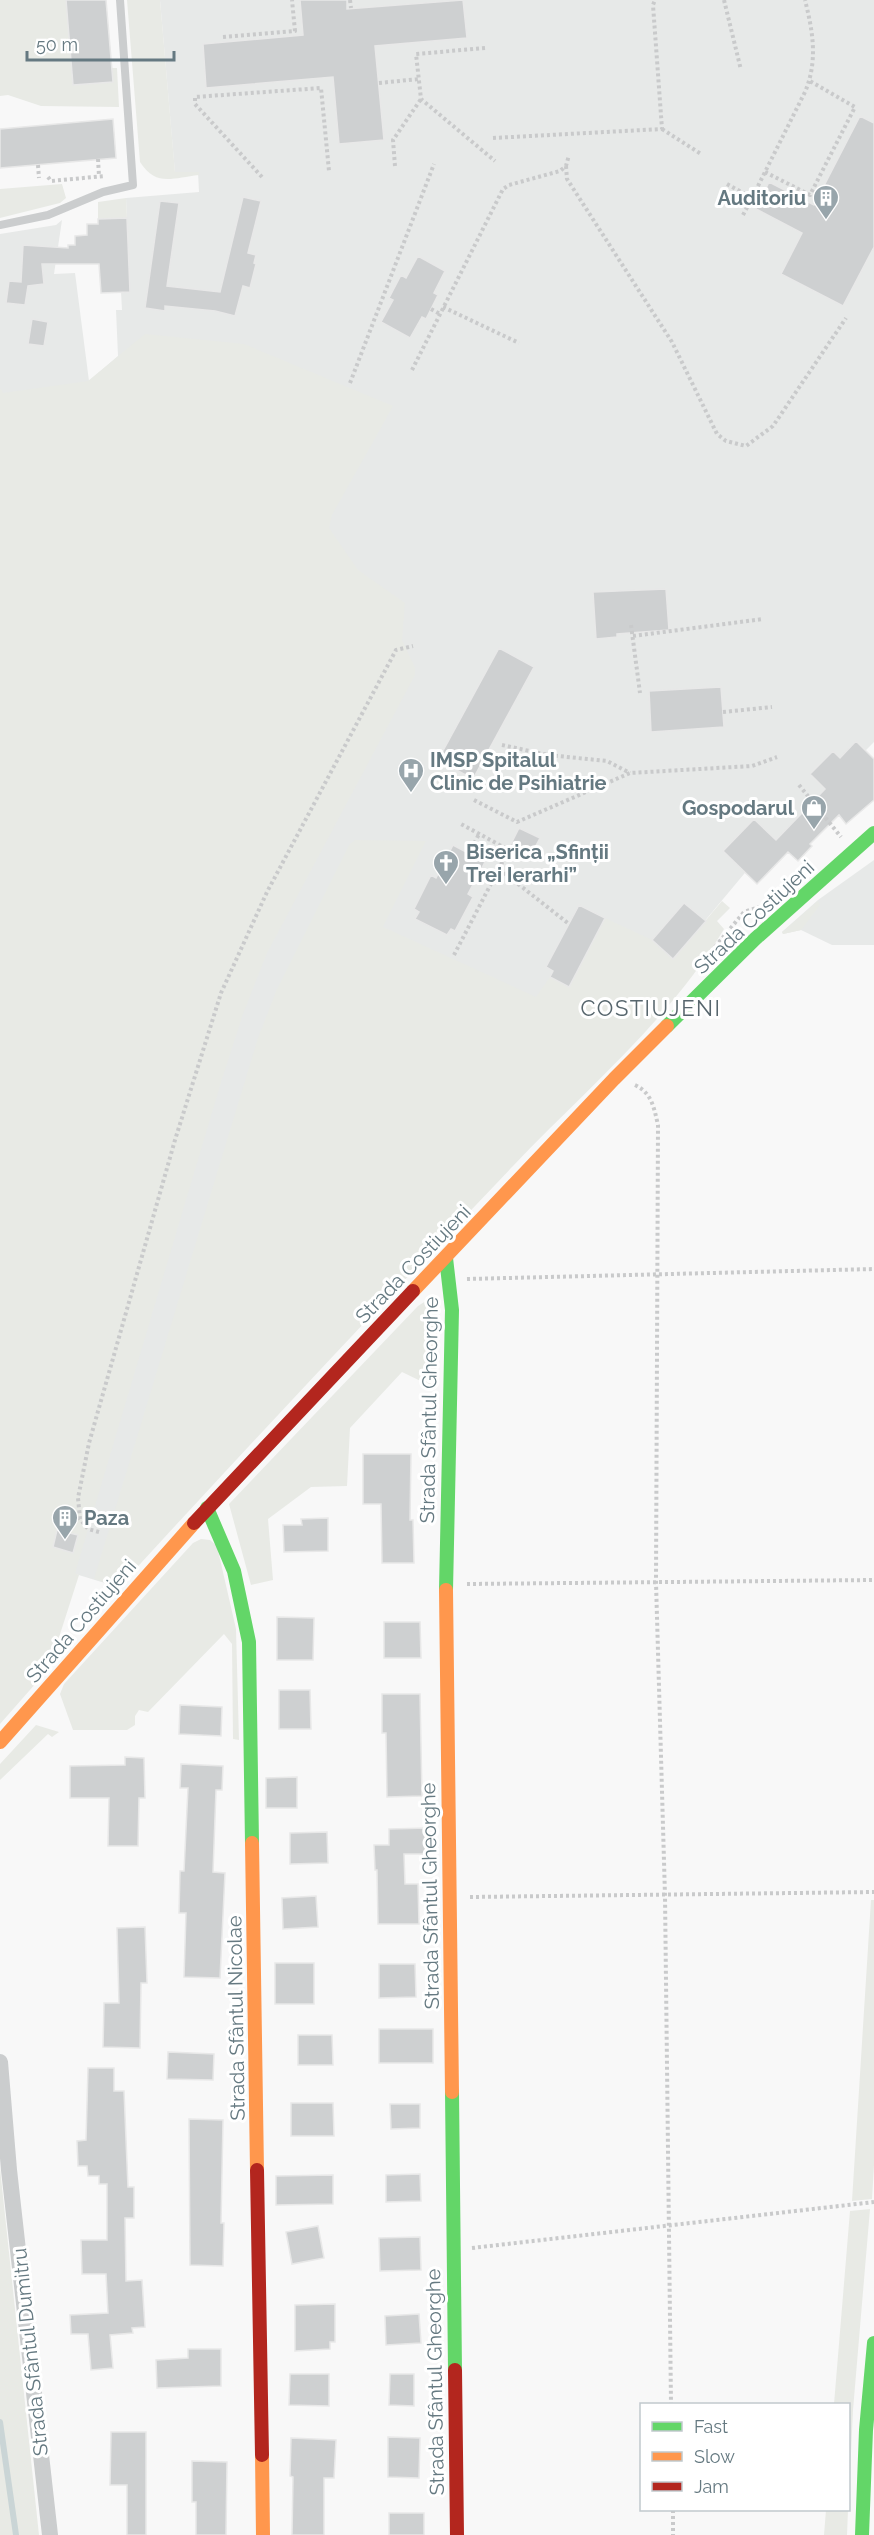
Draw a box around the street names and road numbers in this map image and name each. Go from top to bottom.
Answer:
street label: Strada Costiujeni [689,855,819,979]
street label: Strada Costiujeni [350,1200,476,1328]
street label: Strada Sfântul Gheorghe [415,1296,443,1523]
street label: Strada Costiujeni [21,1554,141,1688]
street label: Strada Sfântul Gheorghe [416,1782,444,2009]
street label: Strada Sfântul Nicolae [222,1915,250,2121]
street label: Strada Sfântul Dumitru [7,2247,53,2457]
street label: Strada Sfântul Gheorghe [421,2268,449,2495]

